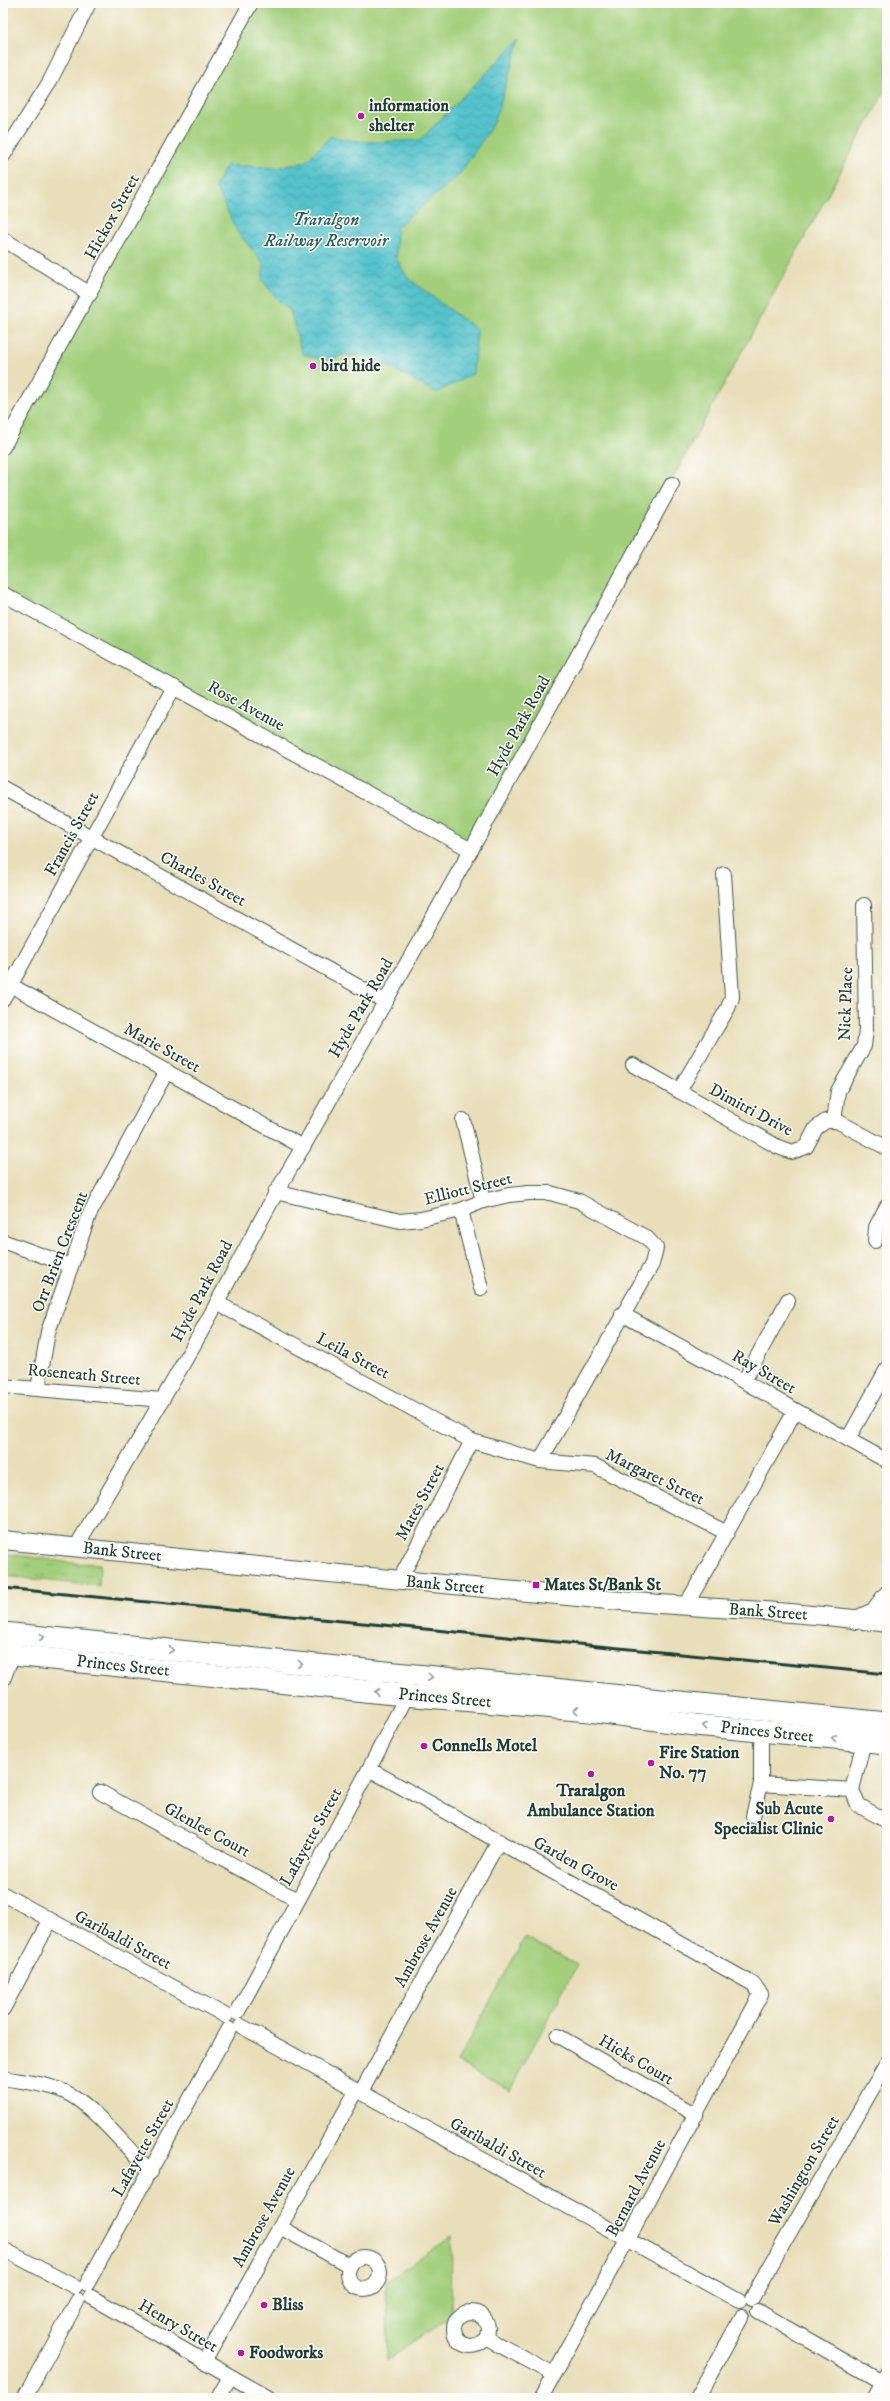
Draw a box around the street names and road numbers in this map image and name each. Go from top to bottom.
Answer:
street label: Hickox Street [79,170,145,264]
street label: Hyde Park Road [482,671,556,780]
street label: Rose Avenue [204,676,288,736]
street label: Francis Street [40,787,104,880]
street label: Charles Street [156,846,250,912]
street label: Hyde Park Road [324,954,399,1062]
street label: Nick Place [834,967,858,1041]
street label: Marie Street [120,1018,205,1078]
street label: Dimitri Drive [705,1079,797,1141]
street label: Elliott Street [422,1167,515,1211]
street label: Orr Brien Crescent [27,1188,93,1316]
street label: Hyde Park Road [166,1236,238,1345]
street label: Leila Street [313,1328,394,1385]
street label: Ray Street [728,1345,800,1399]
street label: Roseneath Street [26,1359,142,1391]
street label: Margaret Street [602,1444,709,1511]
street label: Mates Street [390,1459,450,1545]
street label: Bank Street [81,1537,163,1567]
street label: Bank Street [405,1571,486,1599]
street label: Bank Street [728,1598,809,1626]
street label: Princes Street [75,1650,171,1682]
street label: Princes Street [398,1683,493,1713]
street label: Princes Street [719,1716,815,1748]
street label: Lafayette Street [275,1784,347,1890]
street label: Glenlee Court [160,1797,254,1863]
street label: Garden Grove [529,1831,623,1897]
street label: Ambrose Avenue [389,1883,463,1991]
street label: Garibaldi Street [71,1905,176,1975]
street label: Hicks Court [594,2030,678,2091]
street label: Lafayette Street [107,2095,179,2201]
street label: Washington Street [763,2111,845,2231]
street label: Garibaldi Street [446,2112,551,2184]
street label: Bernard Avenue [601,2135,671,2241]
street label: Ambrose Avenue [227,2163,301,2271]
street label: Henry Street [134,2294,222,2358]

